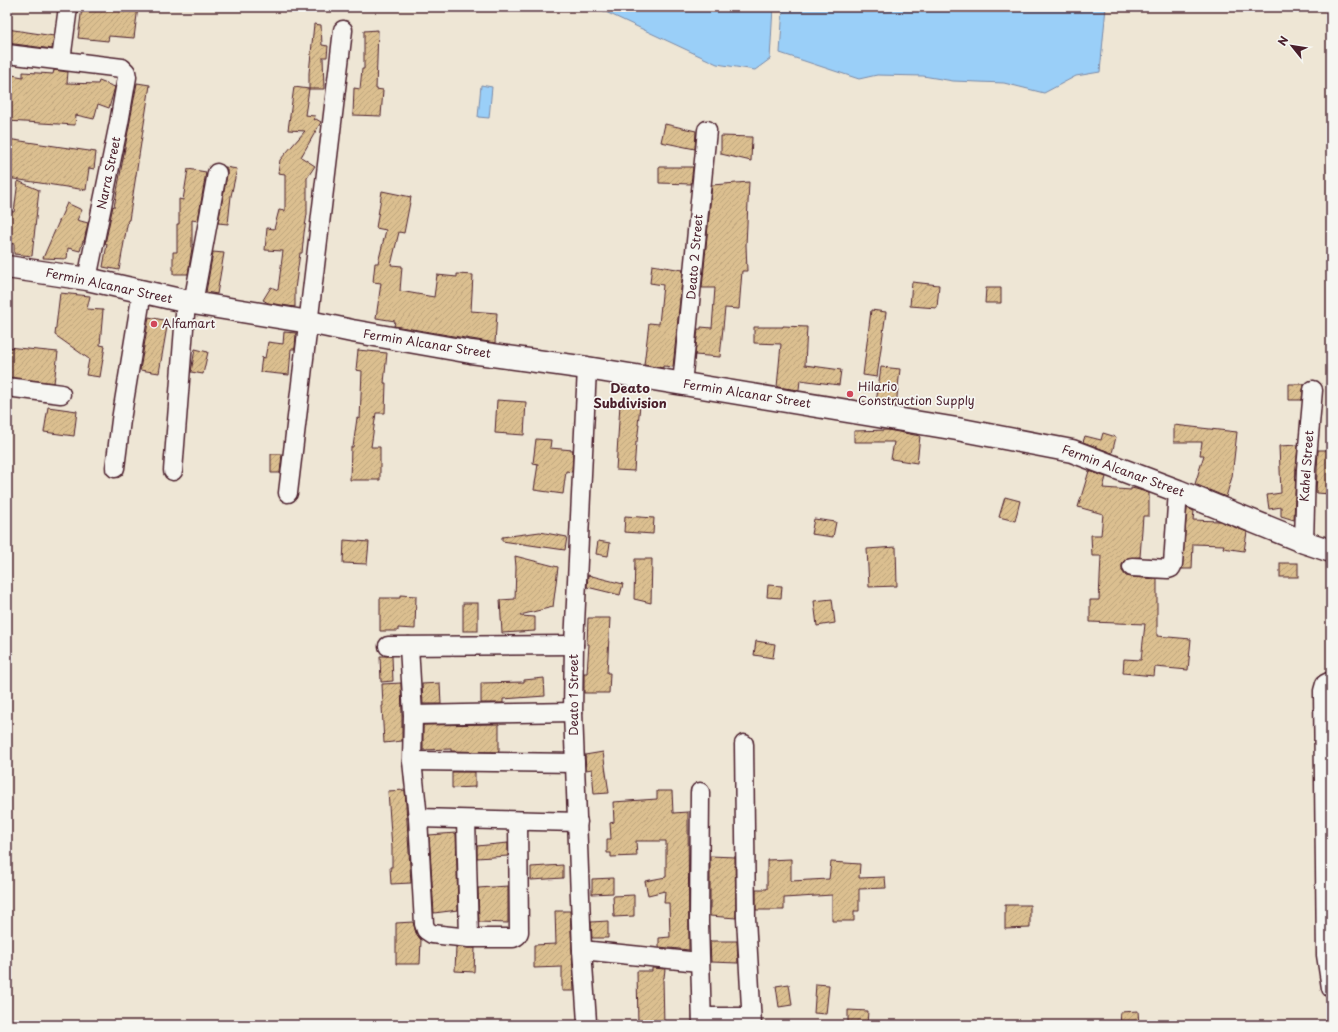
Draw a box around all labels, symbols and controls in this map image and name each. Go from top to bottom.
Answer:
north arrow [1272,26,1312,66]
text: N [1273,32,1293,49]
street label: Narra Street [92,135,125,211]
street label: Deato 2 Street [681,213,707,300]
street label: Fermin Alcanar Street [44,263,174,307]
place label: Alfamart [162,314,215,332]
marker: Alfamart [149,319,159,329]
street label: Fermin Alcanar Street [362,324,492,362]
street label: Fermin Alcanar Street [682,374,812,412]
place label: Hilario Construction Supply [858,377,975,409]
district label: Deato Subdivision [593,378,667,412]
marker: Hilario Construction Supply [845,389,855,399]
street label: Kahel Street [1295,430,1317,502]
street label: Fermin Alcanar Street [1060,440,1187,501]
street label: Deato 1 Street [564,654,582,736]

